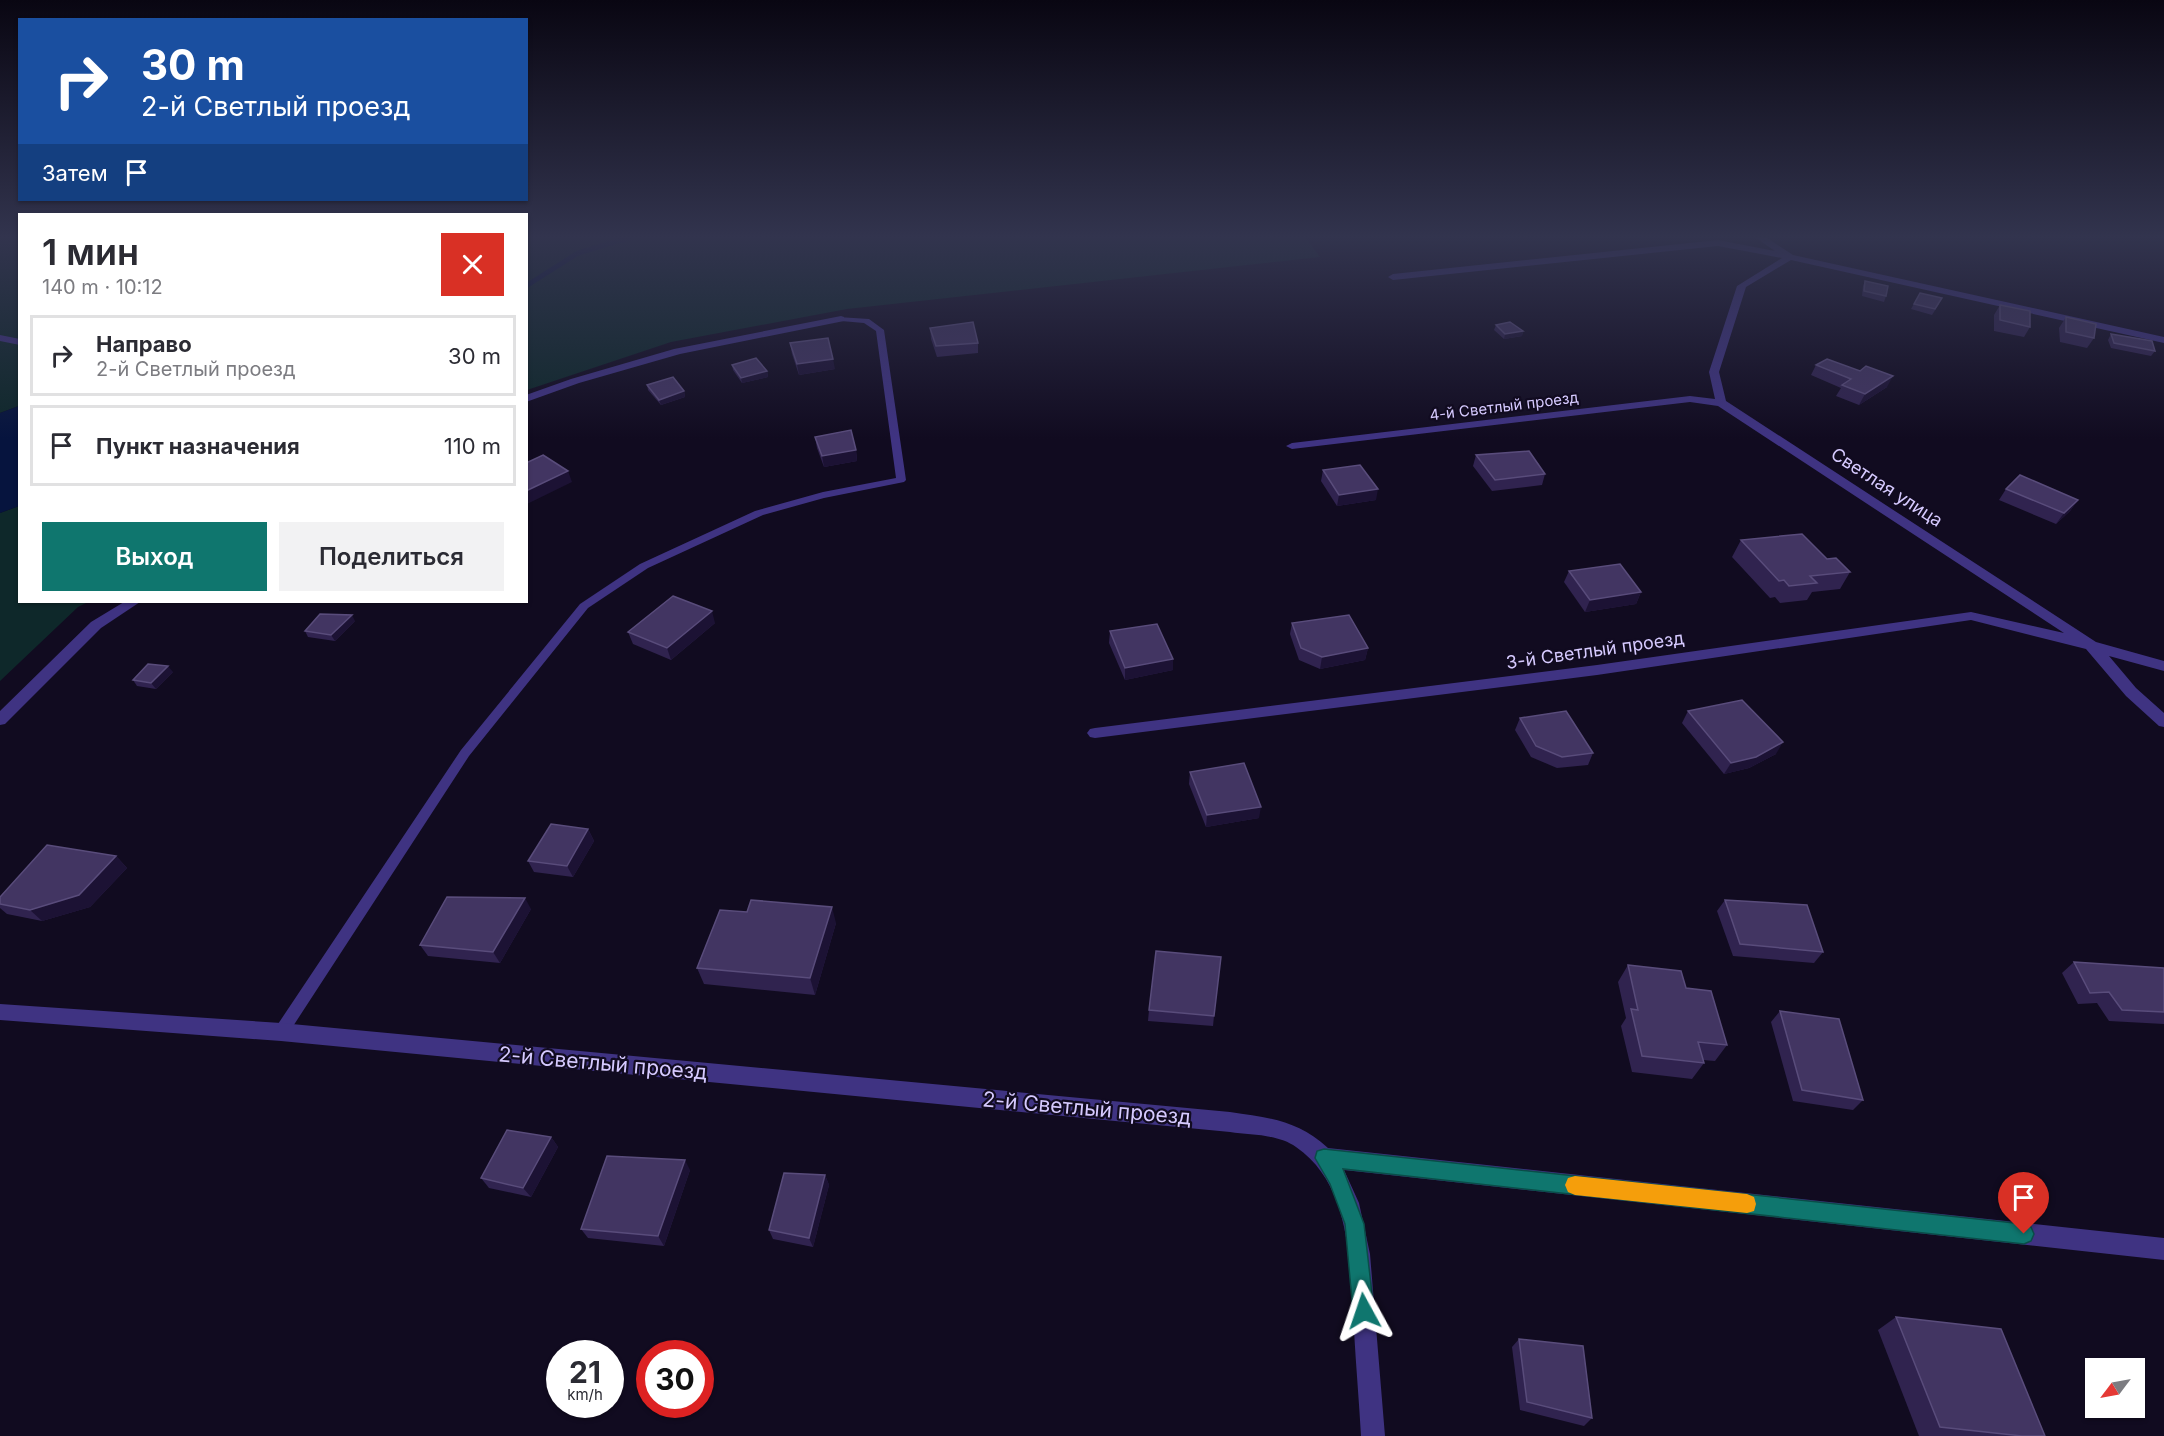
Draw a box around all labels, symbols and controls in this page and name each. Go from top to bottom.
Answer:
text: 30 m [141,39,245,90]
icon: right [42,42,120,120]
text: 2-й Светлый проезд [141,90,410,123]
icon: arrive [120,156,153,189]
text: Затем [42,160,108,186]
text: 1 мин [42,230,139,274]
button: close [441,233,504,296]
text: 140 m · 10:12 [42,275,163,299]
text: Направо [96,331,192,357]
icon: right [45,339,78,372]
text: 30 m [448,343,501,369]
text: 2-й Светлый проезд [96,357,296,381]
street label: 4-й Светлый проезд [1428,387,1580,425]
icon: arrive [45,429,78,462]
text: Пункт назначения [96,433,300,459]
text: 110 m [444,433,501,459]
street label: Светлая улица [1827,443,1947,531]
button: Выход [42,522,267,591]
button: Поделиться [279,522,504,591]
street label: 3-й Светлый проезд [1505,627,1685,673]
street label: 2-й Светлый проезд [498,1041,708,1085]
street label: 2-й Светлый проезд [982,1086,1192,1130]
pin [1998,1172,2049,1234]
icon: arrive [2007,1181,2040,1214]
position arrow [1332,1279,1396,1343]
speed limit sign: 30 [636,1340,714,1418]
text: 21 [569,1354,601,1390]
north arrow [2085,1358,2145,1418]
map controls [2085,1358,2145,1418]
text: km/h [567,1385,603,1404]

